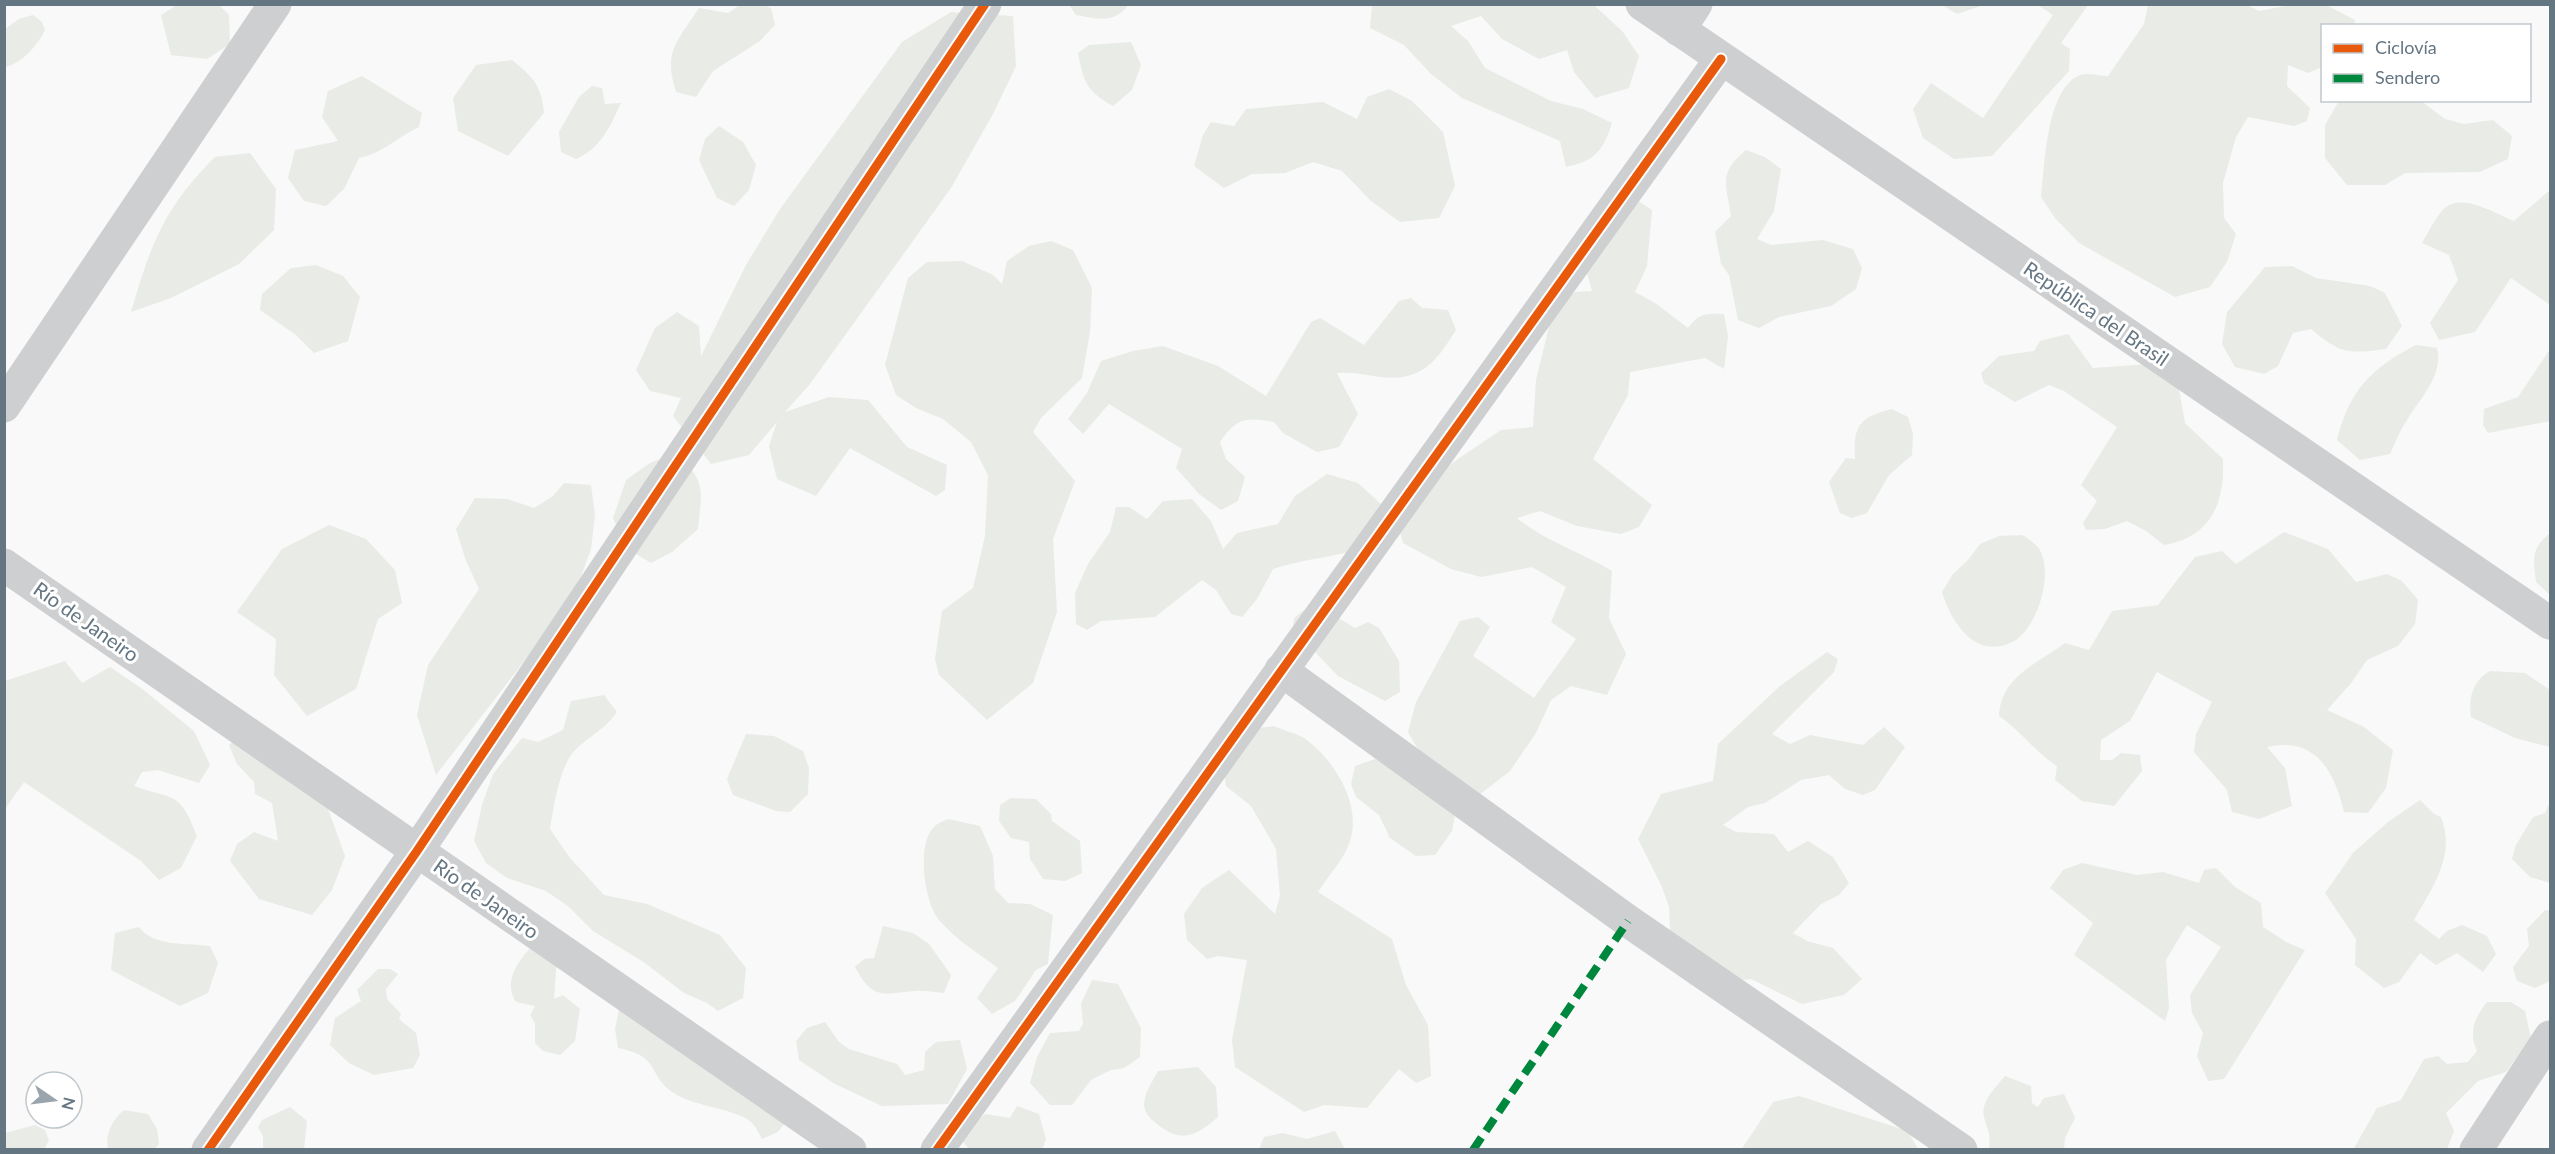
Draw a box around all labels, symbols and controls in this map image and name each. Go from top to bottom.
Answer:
legend [2321,24,2531,102]
text: Ciclovía [2375,36,2437,58]
text: Sendero [2375,66,2440,88]
street label: República del Brasil [2020,256,2174,371]
street label: Río de Janeiro [29,576,144,666]
street label: Río de Janeiro [429,853,544,943]
north arrow [24,1070,84,1130]
text: N [58,1095,80,1112]

